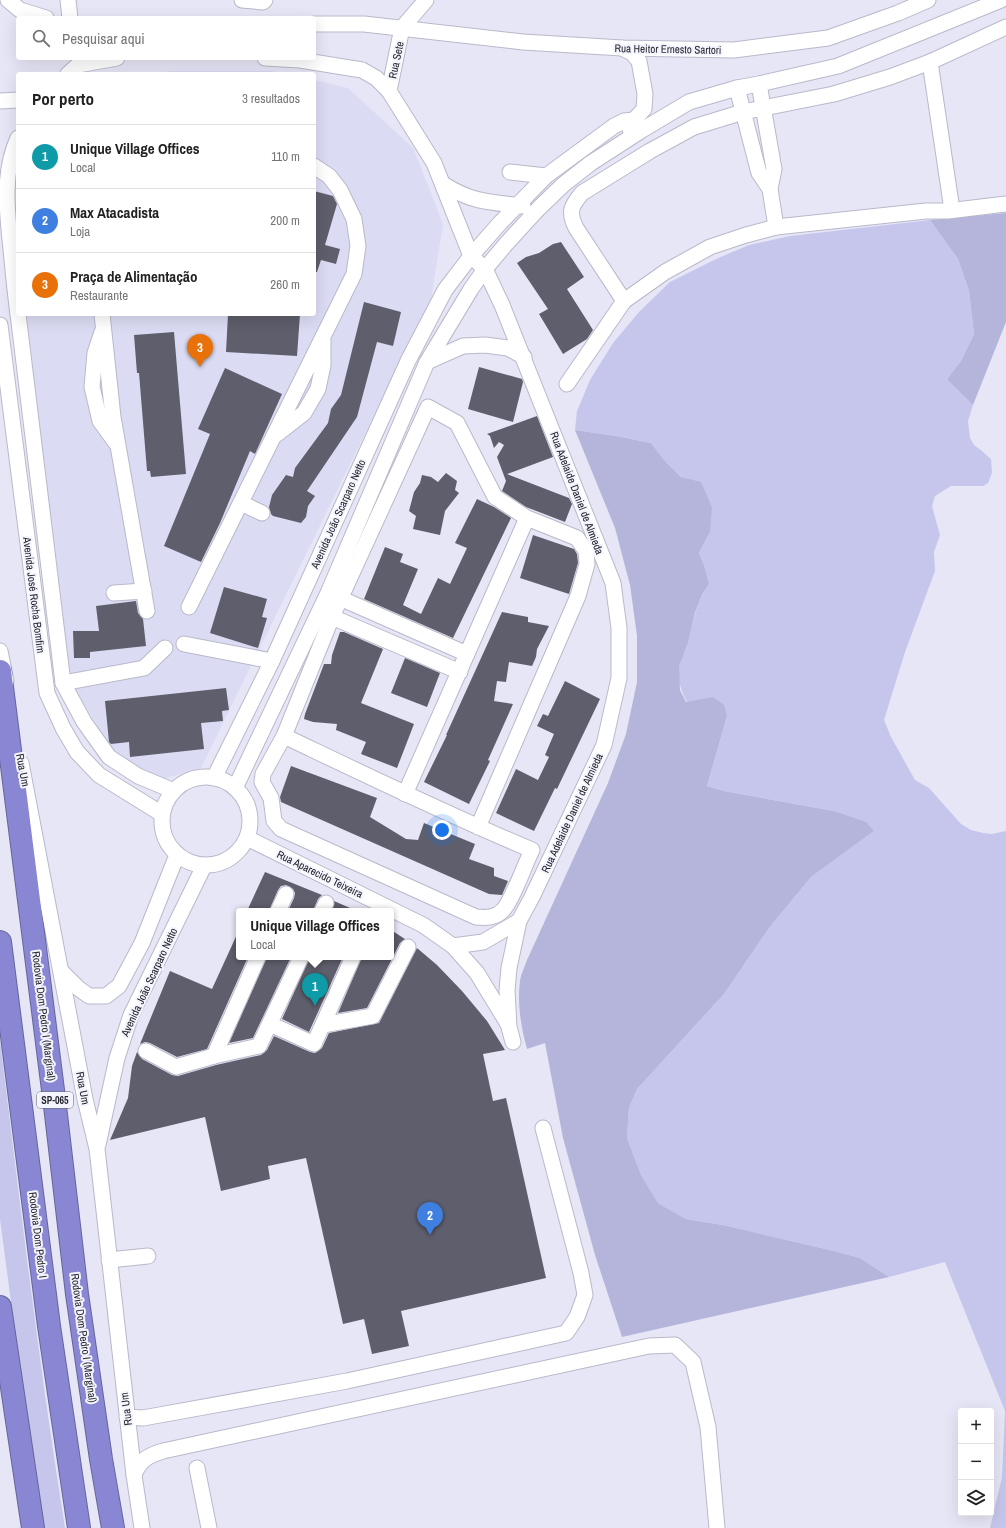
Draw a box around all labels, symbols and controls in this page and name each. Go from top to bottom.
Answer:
search box [16,16,316,60]
icon: search [30,27,52,49]
text: Pesquisar aqui [62,28,145,49]
street label: Rua Sete [385,40,407,80]
street label: Rua Heitor Ernesto Sartori [614,41,722,57]
text: Por perto [32,87,94,110]
text: 3 resultados [242,90,300,107]
text: Unique Village Offices [70,138,200,159]
text: 1 [42,148,48,165]
text: 110 m [271,148,300,165]
text: Local [70,159,95,176]
text: Max Atacadista [70,202,159,223]
text: 2 [42,212,48,229]
text: 200 m [270,212,300,229]
text: Loja [70,223,90,240]
text: Praça de Alimentação [70,266,197,287]
text: 3 [42,276,48,293]
text: 260 m [270,276,300,293]
text: Restaurante [70,287,128,304]
pin: 3 [187,334,213,367]
street label: Rua Adelaide Daniel de Almieda [547,430,607,556]
street label: Avenida João Scarparo Netto [307,457,368,572]
street label: Avenida José Rocha Bomfim [20,535,48,654]
street label: Rua Adelaide Daniel de Almieda [538,751,606,875]
street label: Rua Um [13,752,33,788]
your location [432,820,452,840]
street label: Rua Aparecido Teixeira [275,847,365,901]
popup [236,908,394,960]
text: Unique Village Offices [250,915,380,936]
street label: Avenida João Scarparo Netto [117,925,180,1039]
text: Local [250,936,276,953]
street label: Rodovia Dom Pedro I (Marginal) [29,950,59,1082]
pin: 1 [302,973,328,1006]
street label: Rua Um [73,1070,93,1106]
road number: SP-065 [37,1092,73,1108]
street label: Rodovia Dom Pedro I [26,1191,50,1279]
pin: 2 [417,1202,443,1235]
street label: Rodovia Dom Pedro I (Marginal) [68,1272,100,1404]
street label: Rua Um [117,1392,135,1426]
map controls [958,1408,994,1516]
button: + [958,1408,994,1444]
button: − [958,1444,994,1480]
button: layers [958,1480,994,1516]

